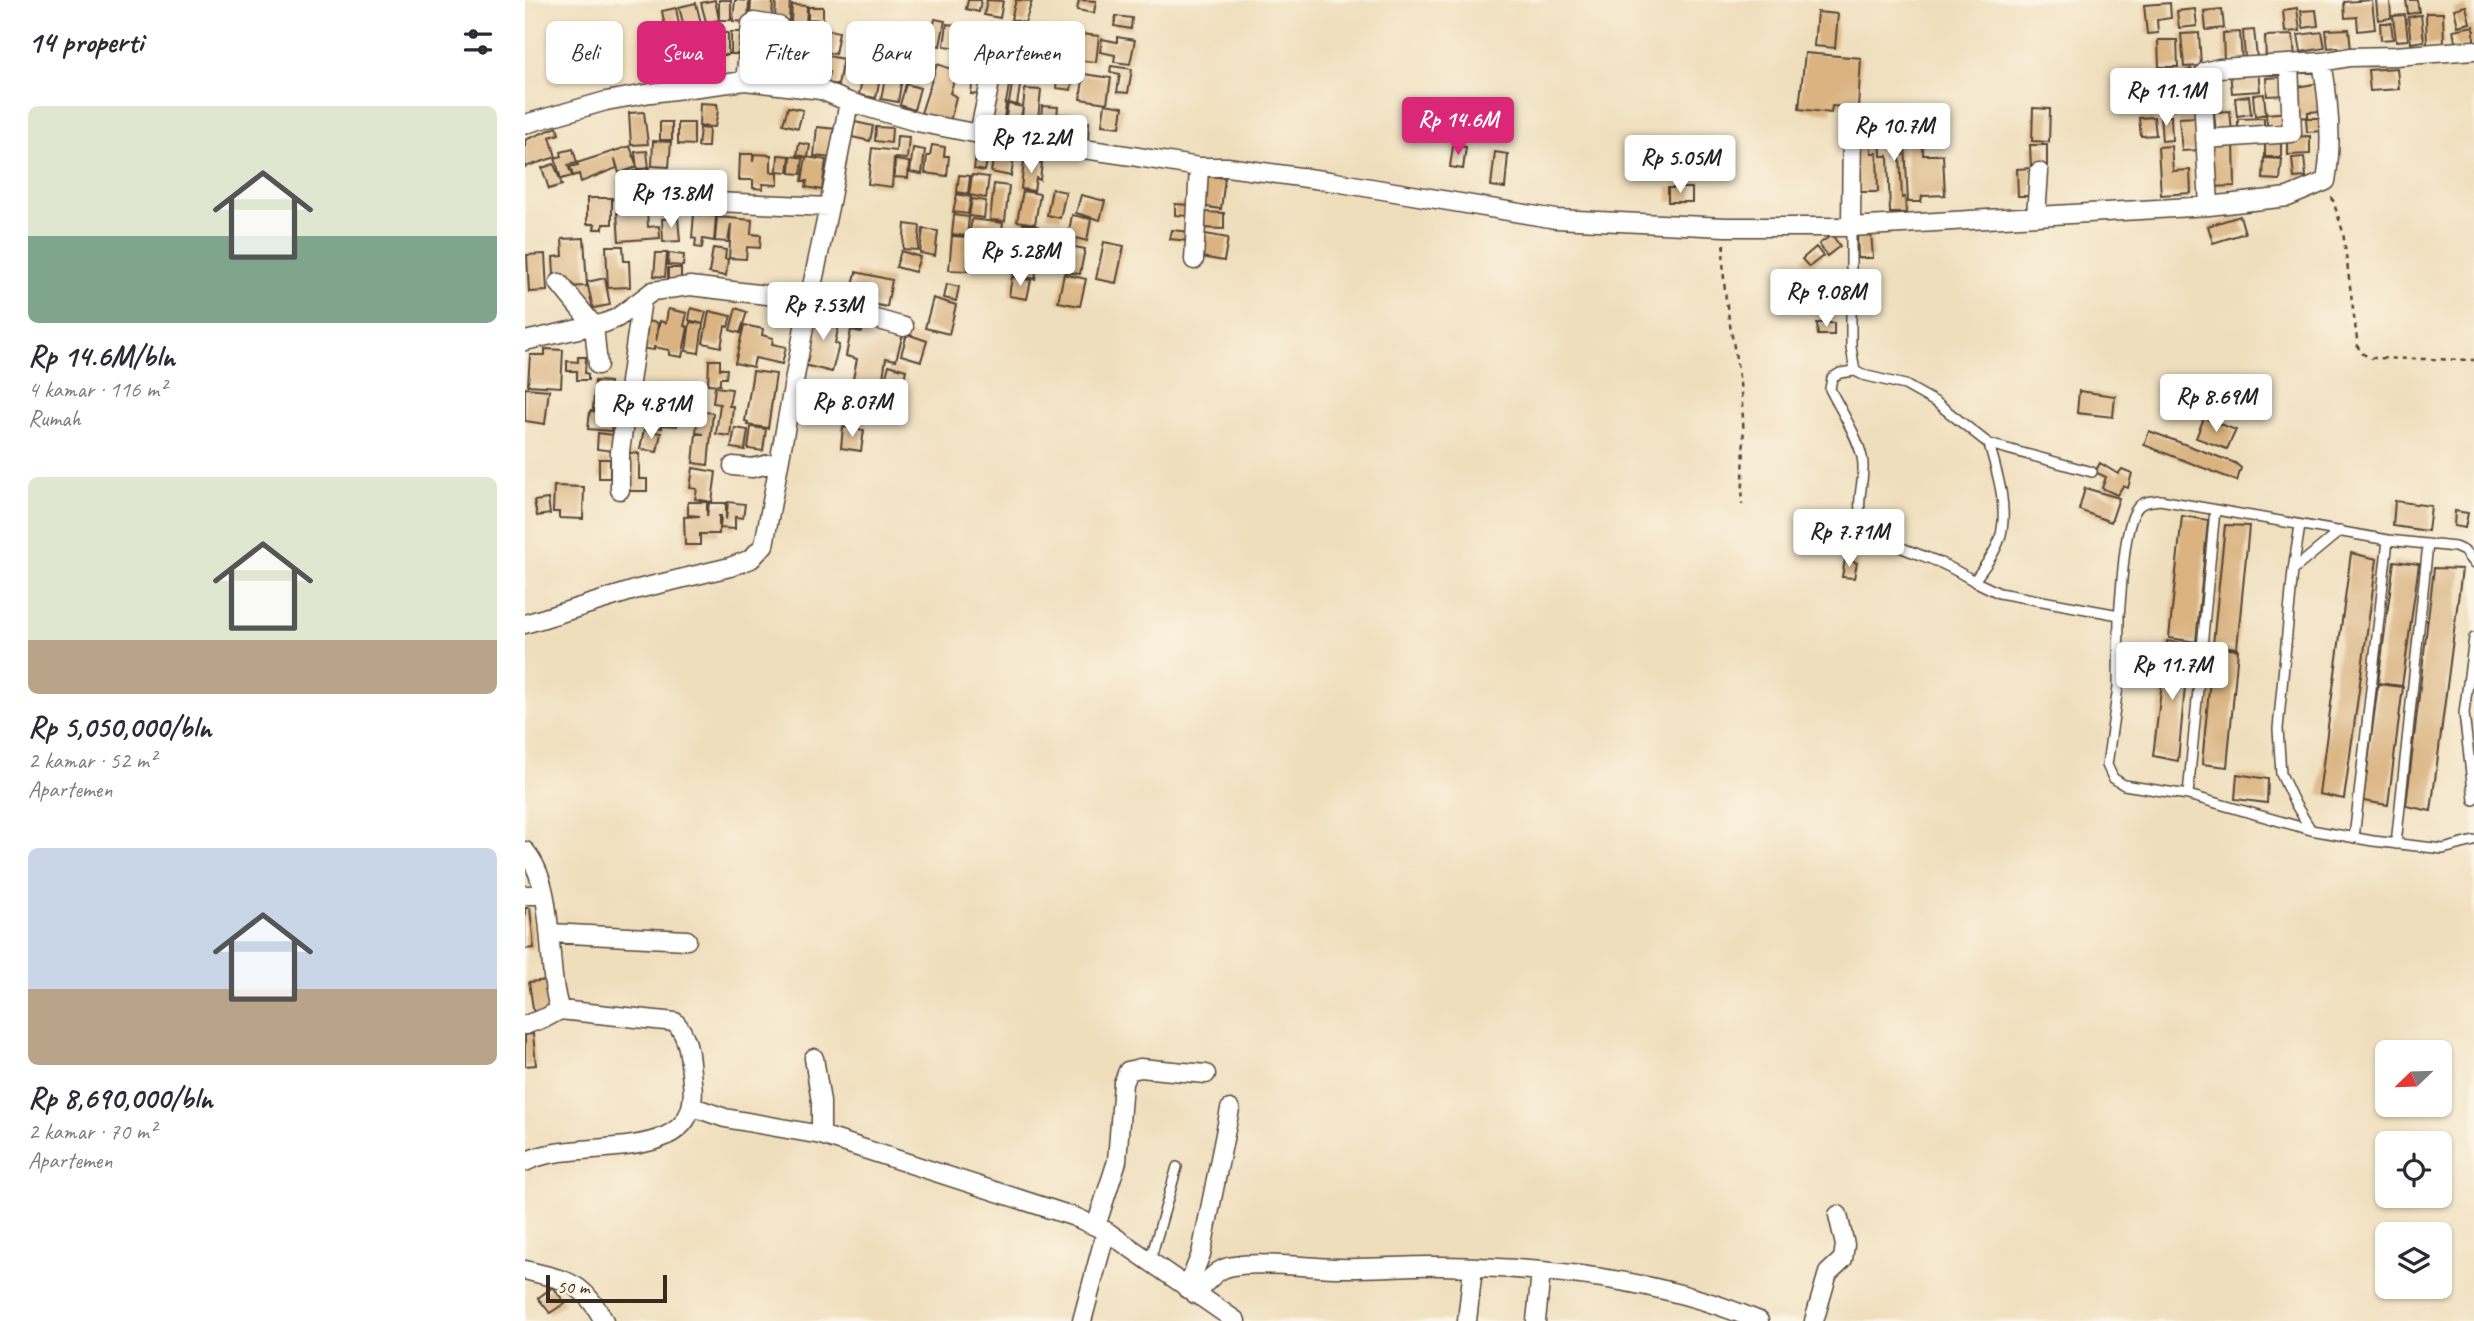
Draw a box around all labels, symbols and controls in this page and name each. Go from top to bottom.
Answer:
chip: Beli [546,21,623,84]
chip: Sewa [637,21,726,84]
chip: Filter [740,21,832,84]
chip: Baru [846,21,935,84]
chip: Apartemen [949,21,1085,84]
text: 14 properti [28,23,143,61]
icon: filters [459,23,497,61]
pin: Rp 11.1M [2094,68,2238,128]
text: Rp 11.1M [2126,76,2206,105]
pin: Rp 14.6M [1386,97,1530,157]
pin: Rp 10.7M [1822,104,1966,163]
text: Rp 14.6M [1418,105,1498,134]
text: Rp 10.7M [1854,111,1934,140]
pin: Rp 12.2M [959,116,1103,175]
text: Rp 12.2M [991,123,1071,152]
pin: Rp 5.05M [1608,136,1752,195]
text: Rp 5.05M [1641,143,1719,172]
icon: home [200,152,326,278]
pin: Rp 13.8M [599,170,743,230]
text: Rp 13.8M [631,178,711,207]
pin: Rp 5.28M [948,229,1092,288]
text: Rp 5.28M [980,236,1060,265]
pin: Rp 9.08M [1754,270,1898,329]
text: Rp 9.08M [1786,277,1866,306]
pin: Rp 7.53M [751,282,895,342]
text: Rp 7.53M [783,290,863,319]
text: Rp 14.6M/bln [28,337,175,375]
pin: Rp 8.69M [2144,374,2288,434]
text: 4 kamar · 116 m² [28,375,166,404]
pin: Rp 8.07M [780,380,924,439]
pin: Rp 4.81M [579,382,723,441]
text: Rp 8.69M [2176,382,2256,411]
text: Rp 8.07M [812,387,892,416]
text: Rp 4.81M [611,389,691,418]
text: Rumah [28,404,81,433]
pin: Rp 7.71M [1777,510,1921,569]
text: Rp 7.71M [1809,517,1889,546]
icon: home [200,523,326,649]
pin: Rp 11.7M [2100,642,2244,702]
text: Rp 11.7M [2132,650,2212,679]
text: Rp 5,050,000/bln [28,708,211,746]
text: 2 kamar · 52 m² [28,746,156,775]
text: Apartemen [28,775,112,804]
icon: home [200,894,326,1020]
north arrow [2375,1040,2452,1116]
map controls [2375,1040,2452,1299]
text: Rp 8,690,000/bln [28,1079,213,1117]
text: 2 kamar · 70 m² [28,1117,156,1146]
button: locate [2375,1131,2452,1208]
text: Apartemen [28,1146,112,1175]
button: layers [2375,1222,2452,1299]
scale bar [546,1272,667,1304]
text: 50 m [557,1275,589,1299]

